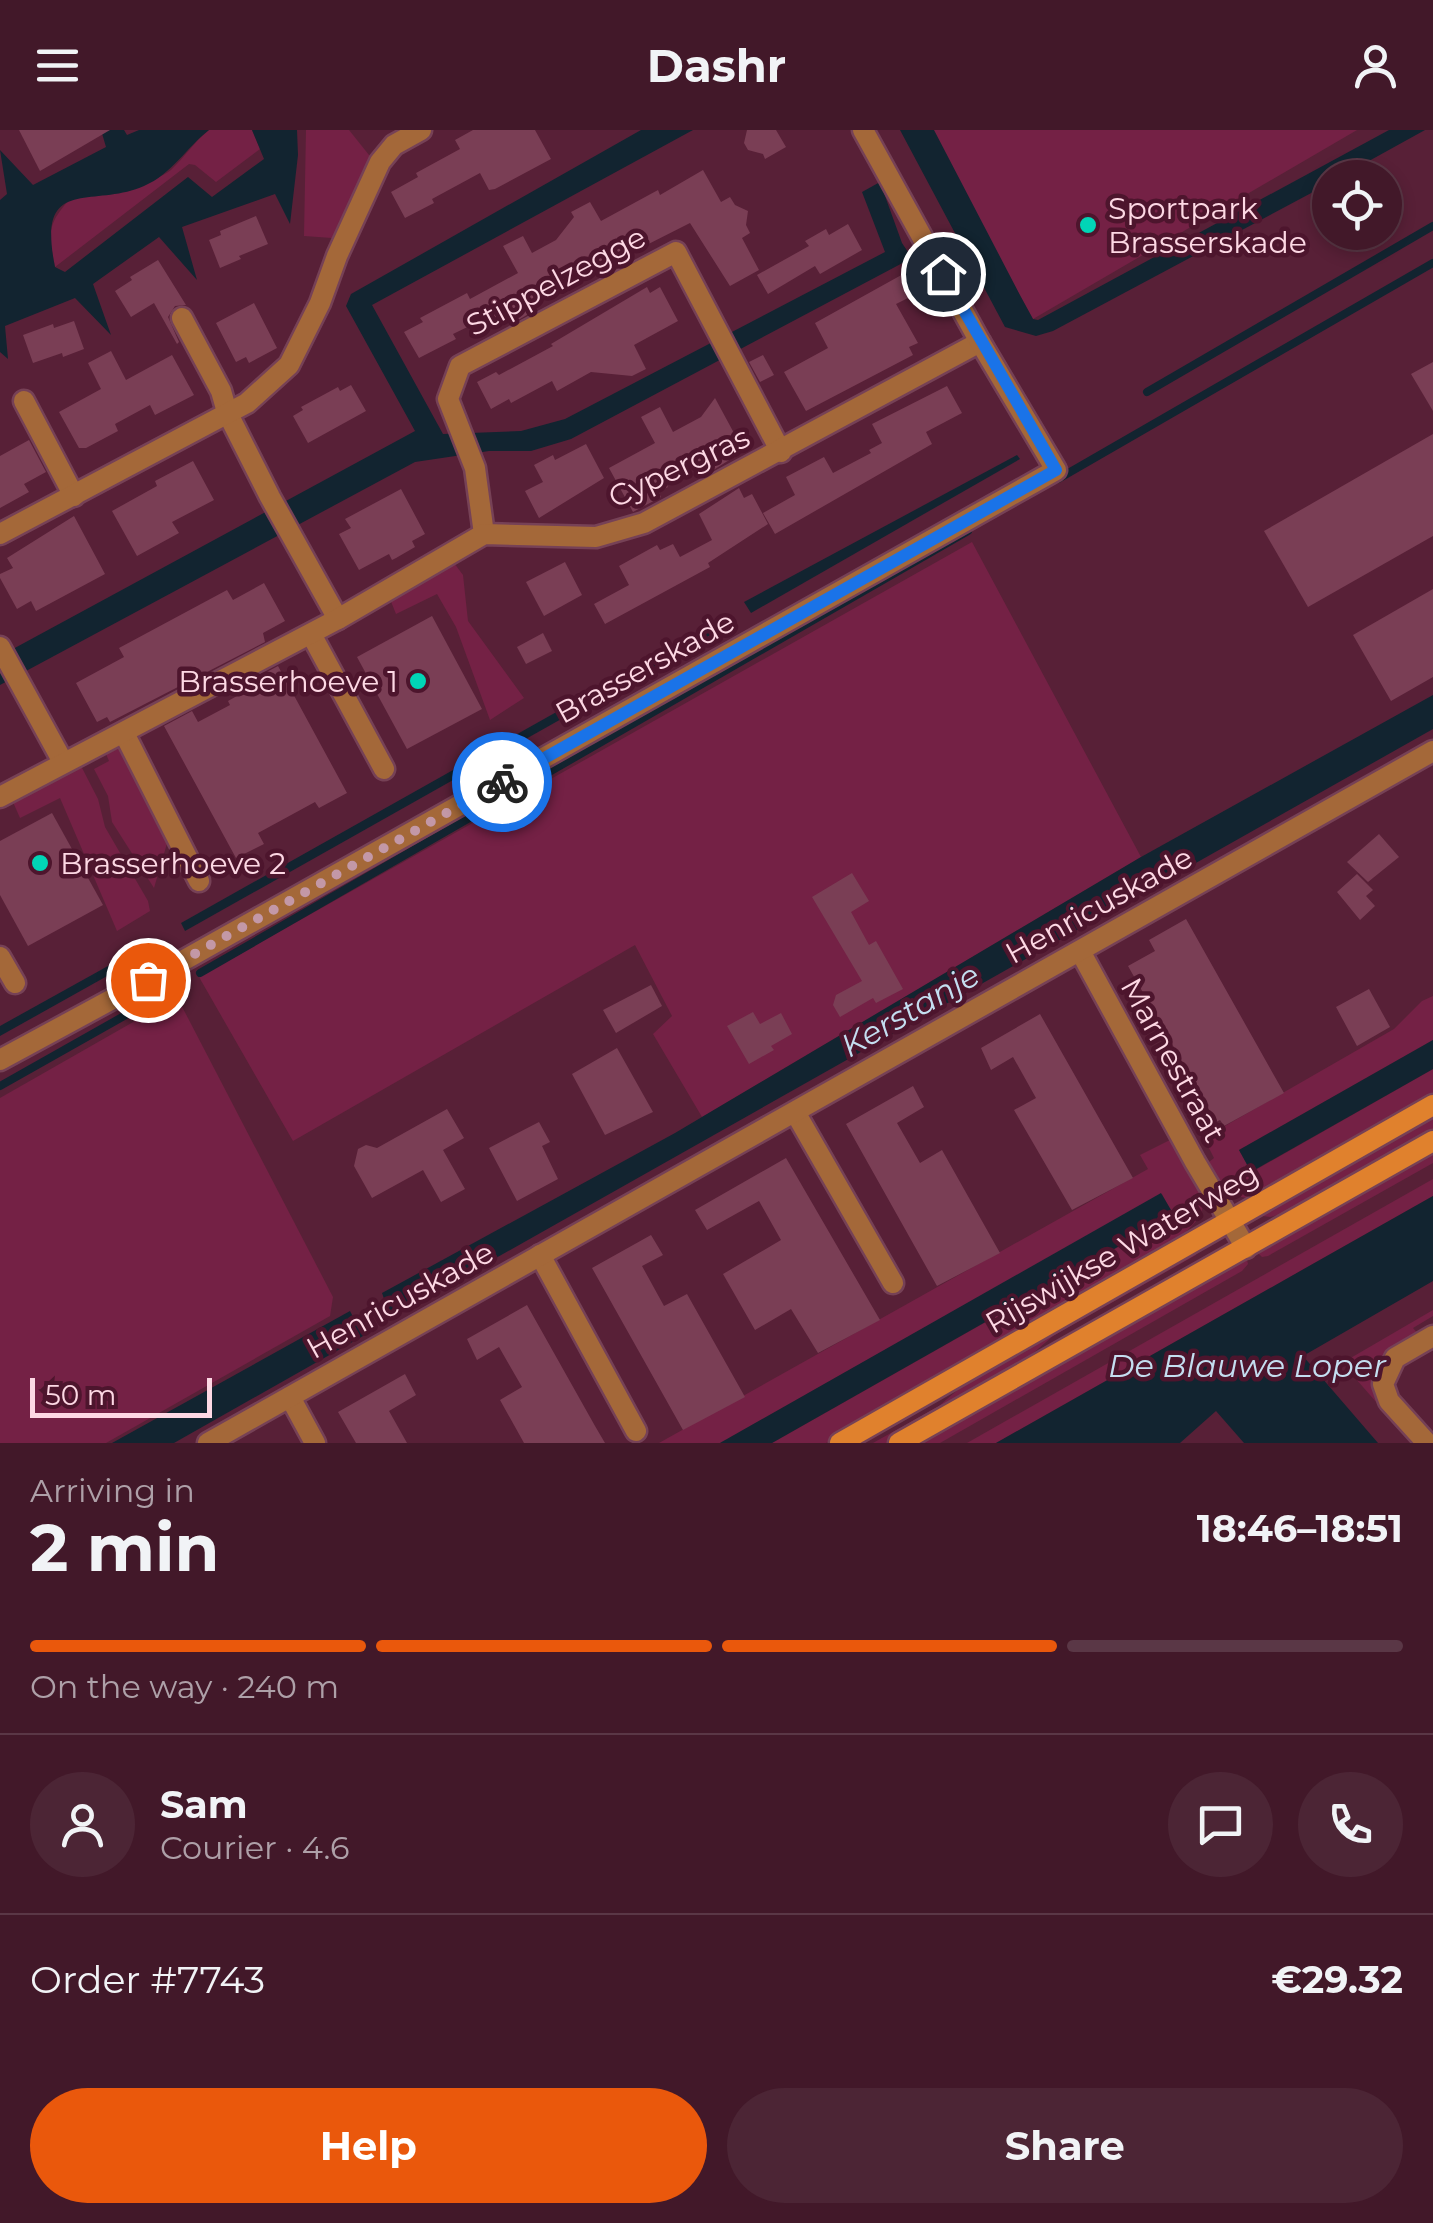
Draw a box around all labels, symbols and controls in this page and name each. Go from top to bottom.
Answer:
icon: menu [30,38,85,93]
text: Dashr [647,38,786,93]
icon: person [1348,38,1403,93]
map controls [1312,160,1402,250]
button: locate [1312,160,1402,250]
place label: Sportpark Brasserskade [1108,190,1307,261]
marker: Sportpark Brasserskade [1077,214,1099,236]
street label: Stippelzegge [460,218,652,344]
pin [901,232,986,317]
icon: home [916,247,971,302]
street label: Cypergras [603,418,755,516]
street label: Brasserskade [549,603,741,731]
place label: Brasserhoeve 1 [178,663,398,700]
marker: Brasserhoeve 1 [407,670,429,692]
courier [452,732,552,832]
icon: bike [475,755,530,810]
street label: Henricuskade [999,838,1199,972]
place label: Brasserhoeve 2 [60,845,286,882]
marker: Brasserhoeve 2 [29,852,51,874]
pin [106,938,191,1023]
icon: bag [121,953,176,1008]
water label: Kerstanje [834,955,986,1065]
street label: Marnestraat [1113,972,1233,1148]
street label: Rijswijkse Waterweg [979,1155,1265,1341]
street label: Henricuskade [300,1233,500,1367]
water label: De Blauwe Loper [1108,1346,1387,1385]
scale bar [30,1373,212,1418]
text: 50 m [45,1378,116,1412]
text: Arriving in [30,1471,195,1510]
text: 18:46–18:51 [1197,1505,1403,1552]
text: 2 min [30,1508,219,1587]
text: On the way · 240 m [30,1667,339,1706]
button: person [30,1772,135,1877]
button: chat [1168,1772,1273,1877]
button: phone [1298,1772,1403,1877]
text: Sam [160,1781,248,1828]
text: Courier · 4.6 [160,1828,349,1867]
text: Order #7743 [30,1956,265,2003]
text: €29.32 [1271,1956,1403,2003]
button: Help [30,2088,707,2203]
button: Share [727,2088,1403,2203]

